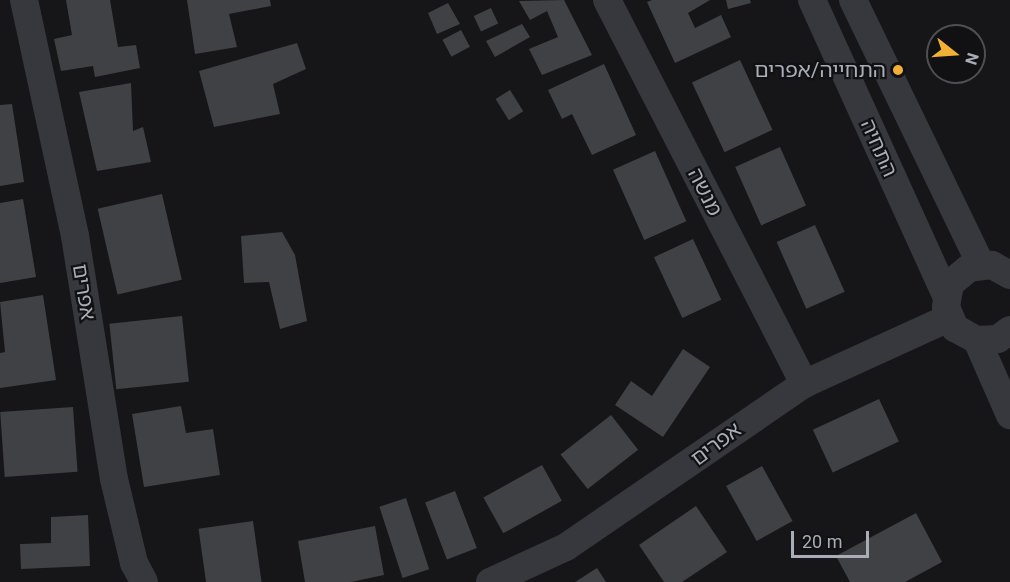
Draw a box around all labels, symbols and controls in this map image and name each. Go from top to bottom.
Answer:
north arrow [926,24,986,84]
text: N [961,51,983,67]
place label: התחייה/אפרים [754,57,886,83]
marker: התחייה/אפרים [891,63,905,77]
street label: התחיה [855,115,903,181]
street label: מנשה [682,164,728,220]
street label: אפרים [67,262,101,322]
street label: אפרים [686,417,746,471]
scale bar [794,519,872,557]
text: 20 m [802,531,842,552]

